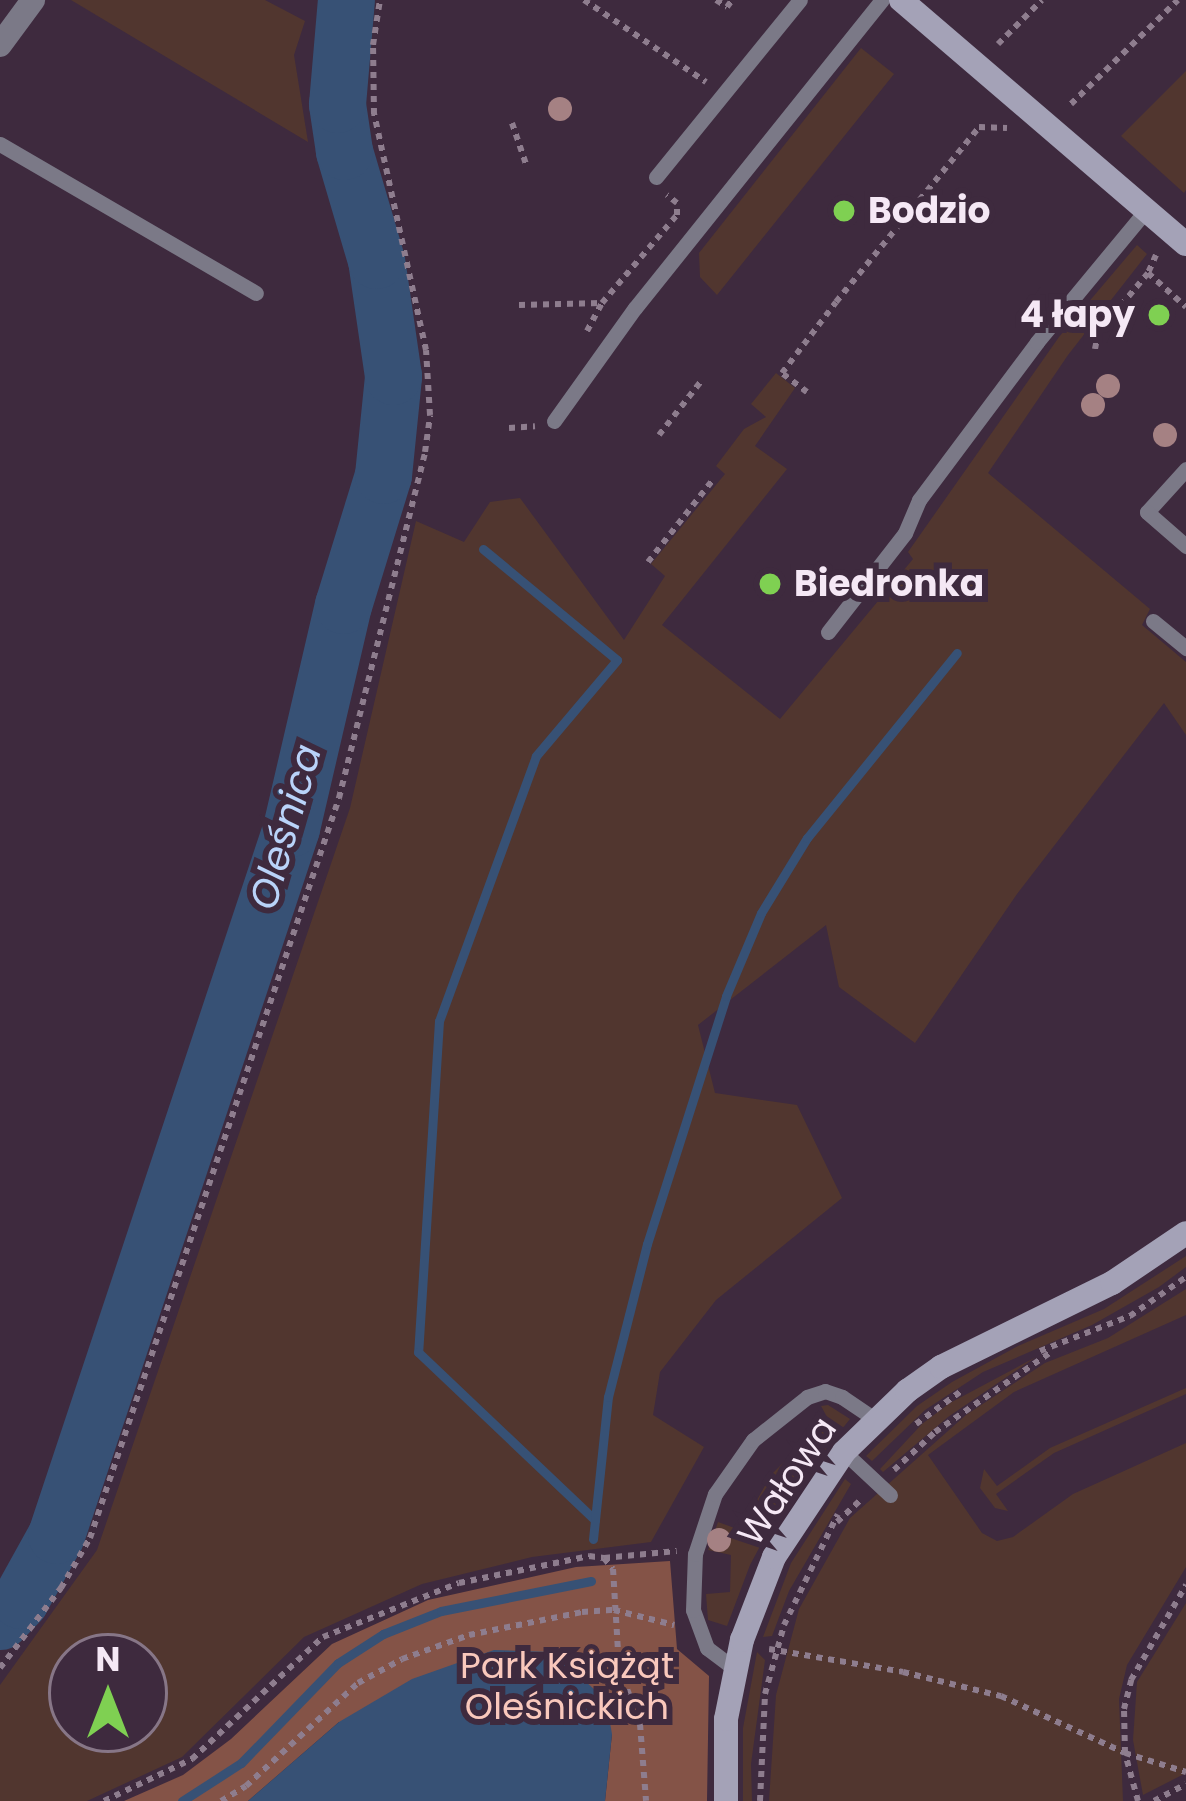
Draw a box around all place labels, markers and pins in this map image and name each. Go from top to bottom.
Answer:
place label: Bodzio [868,189,991,233]
marker: Bodzio [831,198,857,224]
place label: 4 łapy [1020,293,1135,337]
marker: 4 łapy [1146,302,1172,328]
place label: Biedronka [794,562,984,606]
marker: Biedronka [757,571,783,597]

